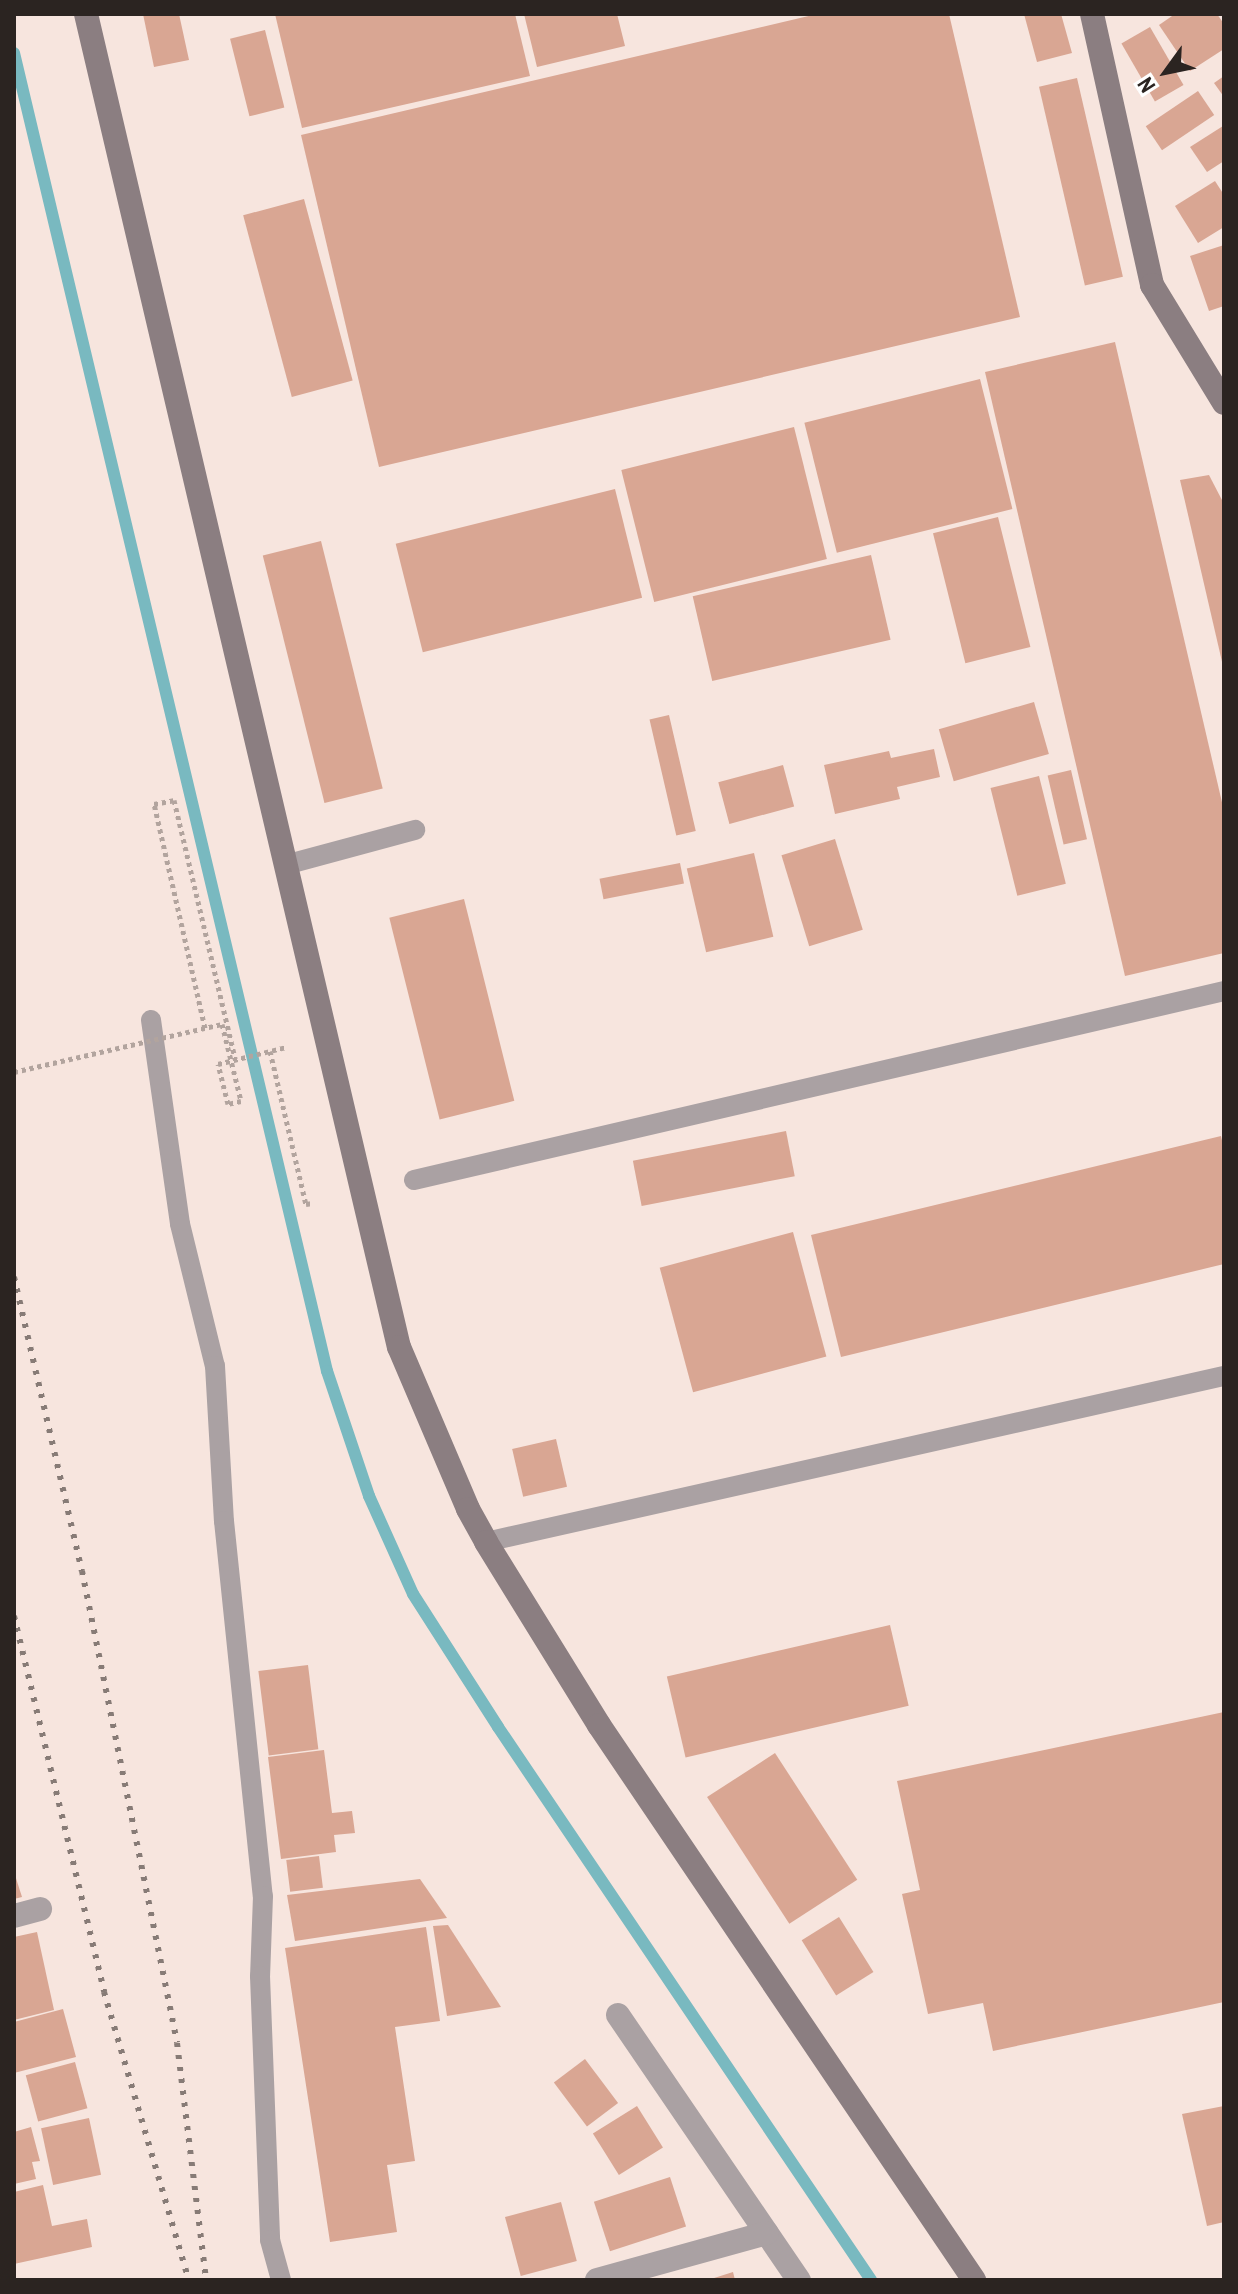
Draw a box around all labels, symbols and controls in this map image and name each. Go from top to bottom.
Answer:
north arrow [1126,32,1206,112]
text: N [1130,71,1162,99]

